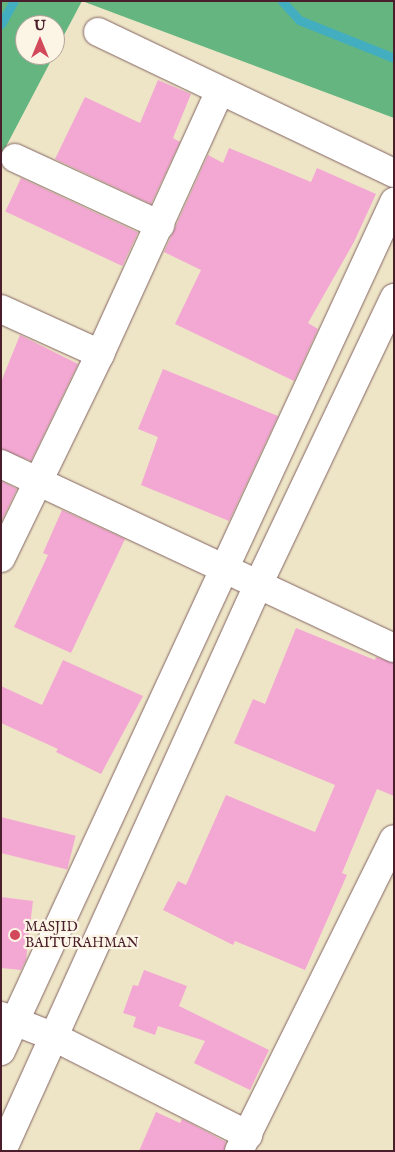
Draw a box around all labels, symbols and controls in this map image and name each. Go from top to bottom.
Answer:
north arrow [15,15,65,65]
text: U [34,17,46,35]
place label: MASJID BAITURAHMAN [25,919,139,952]
marker: MASJID BAITURAHMAN [9,929,21,941]

